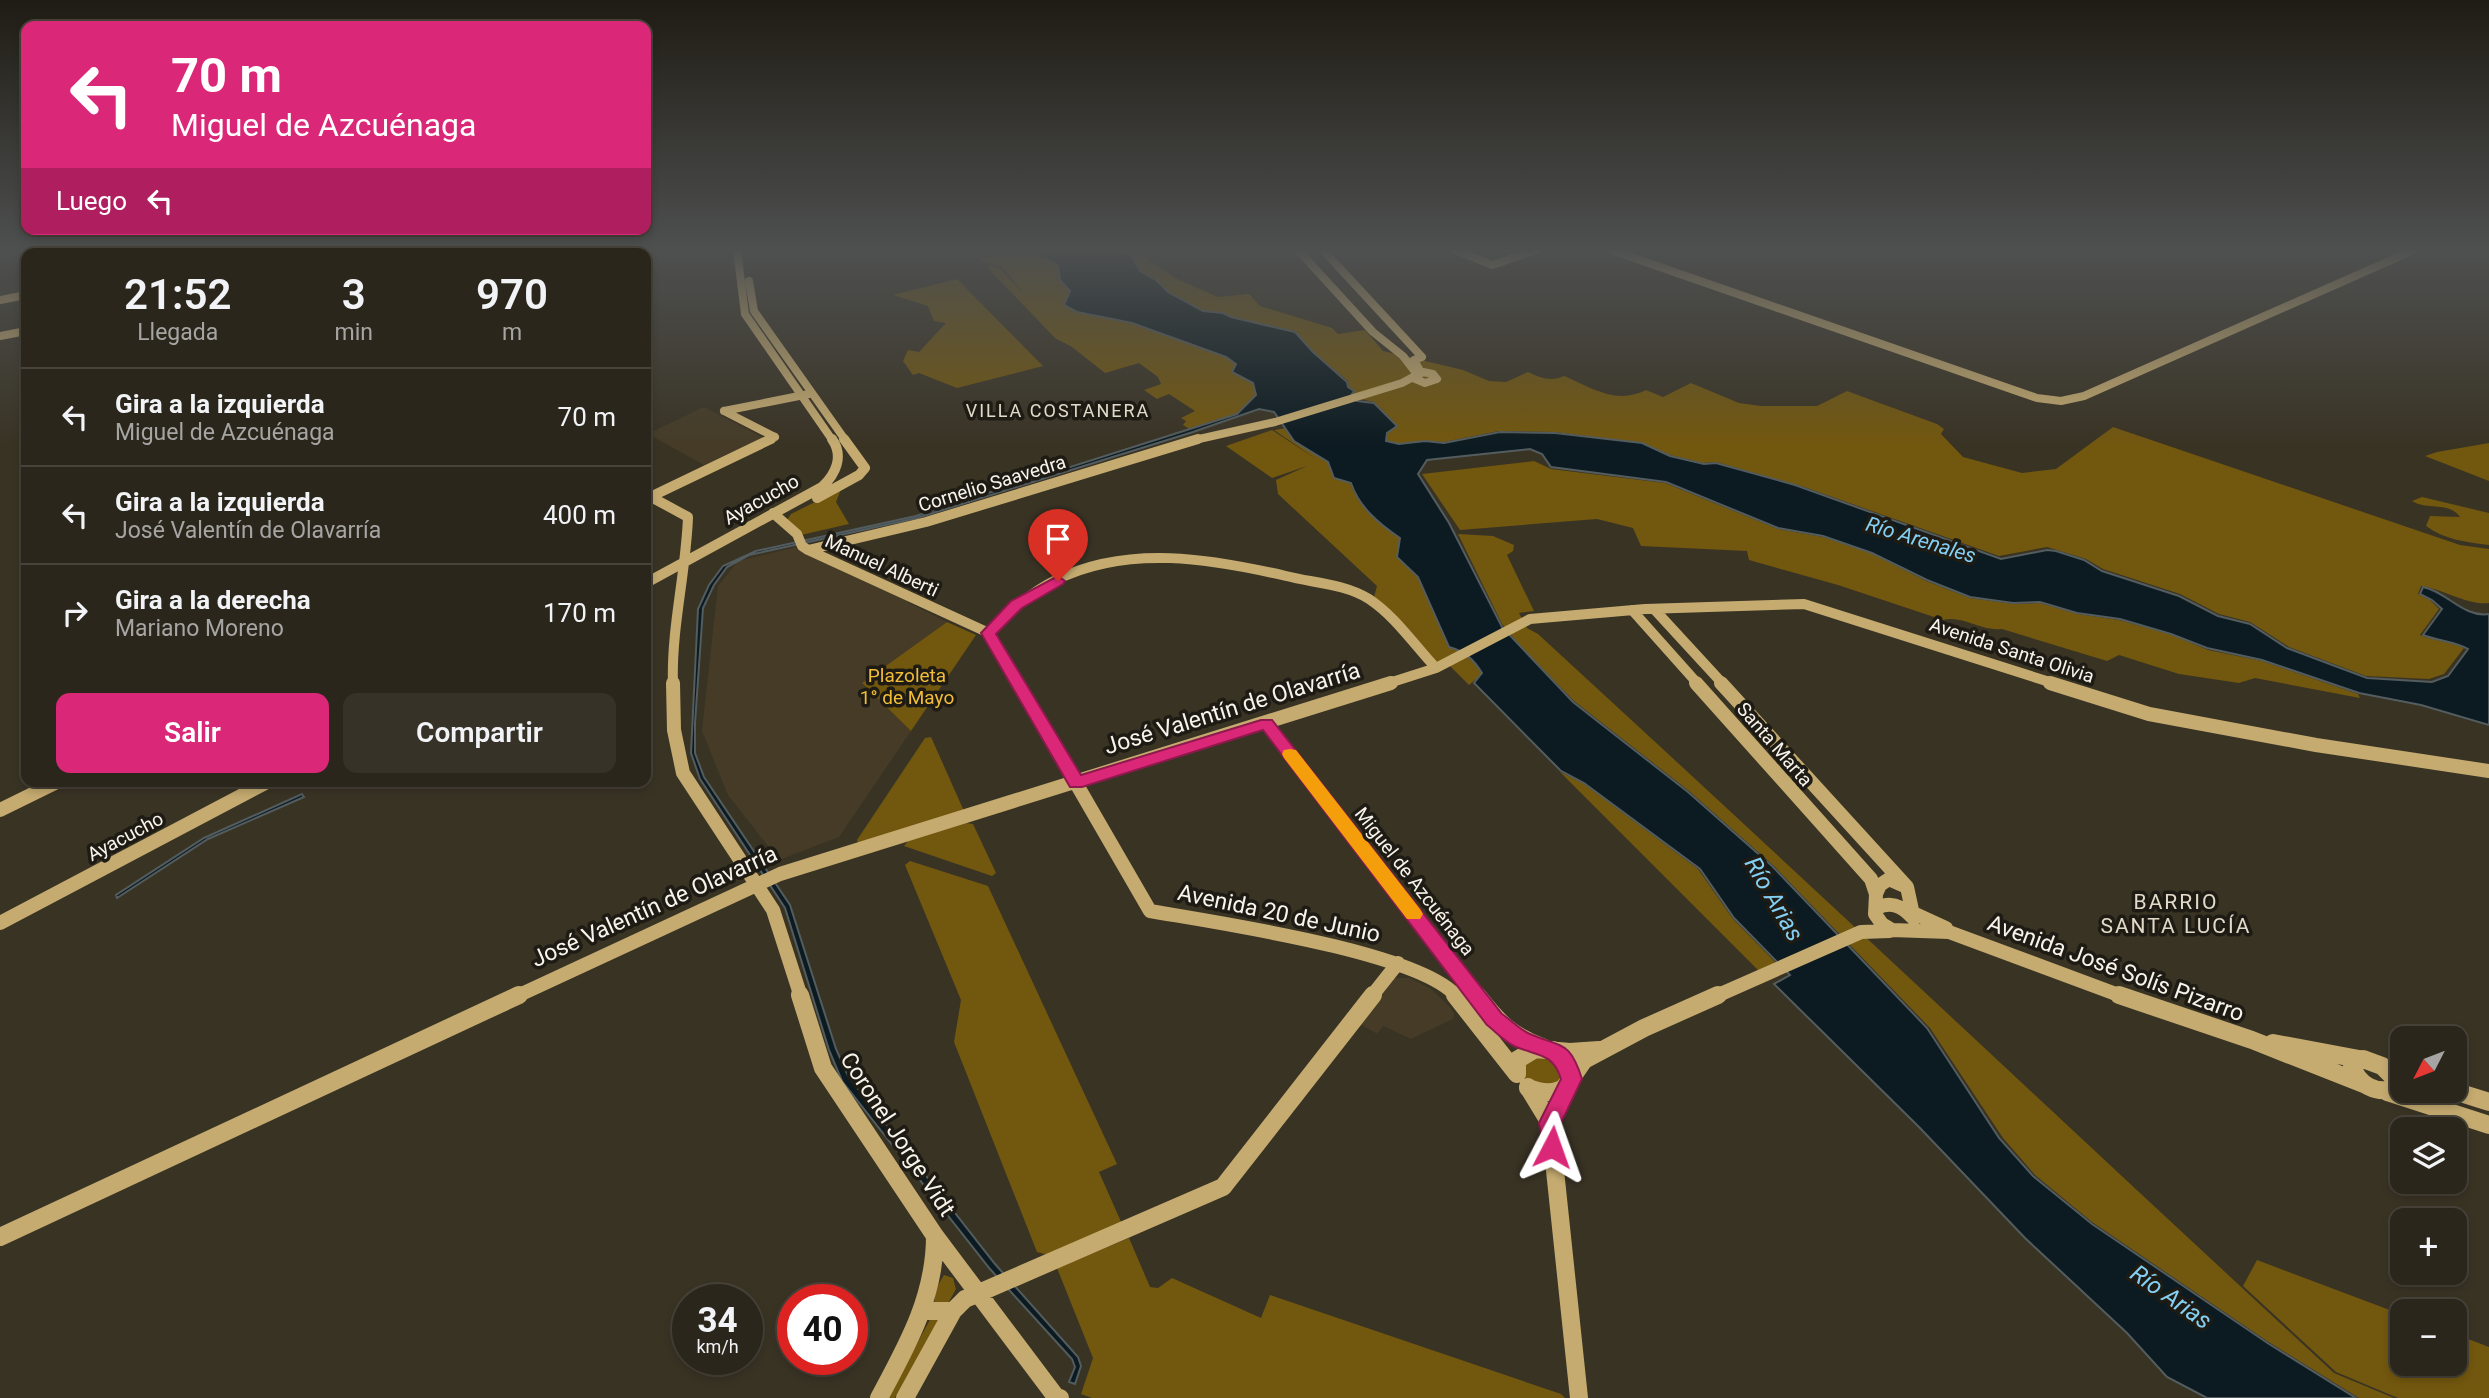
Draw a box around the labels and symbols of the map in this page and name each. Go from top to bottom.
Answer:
district label: VILLA COSTANERA [966,400,1150,421]
street label: Cornelio Saavedra [916,450,1069,517]
street label: Ayacucho [719,469,803,530]
pin [1028,509,1088,581]
water label: Río Arenales [1863,512,1979,568]
street label: Manuel Alberti [821,529,942,602]
street label: Avenida Santa Olivia [1927,613,2097,688]
street label: José Valentín de Olavarría [1101,657,1363,760]
park label: Plazoleta 1° de Mayo [860,664,954,709]
street label: Santa Marta [1732,698,1817,791]
street label: Miguel de Azcuénaga [1350,803,1480,960]
street label: Ayacucho [83,807,167,866]
street label: José Valentín de Olavarría [527,840,781,973]
water label: Río Arias [1739,852,1809,946]
street label: Avenida 20 de Junio [1175,879,1383,948]
district label: BARRIO SANTA LUCÍA [2100,890,2252,938]
street label: Avenida José Solís Pizarro [1984,909,2248,1027]
north arrow [2390,1026,2468,1102]
street label: Coronel Jorge Vidt [835,1047,961,1221]
position arrow [1515,1110,1589,1184]
water label: Río Arias [2125,1259,2217,1335]
speed limit sign: 40 [777,1284,868,1375]

